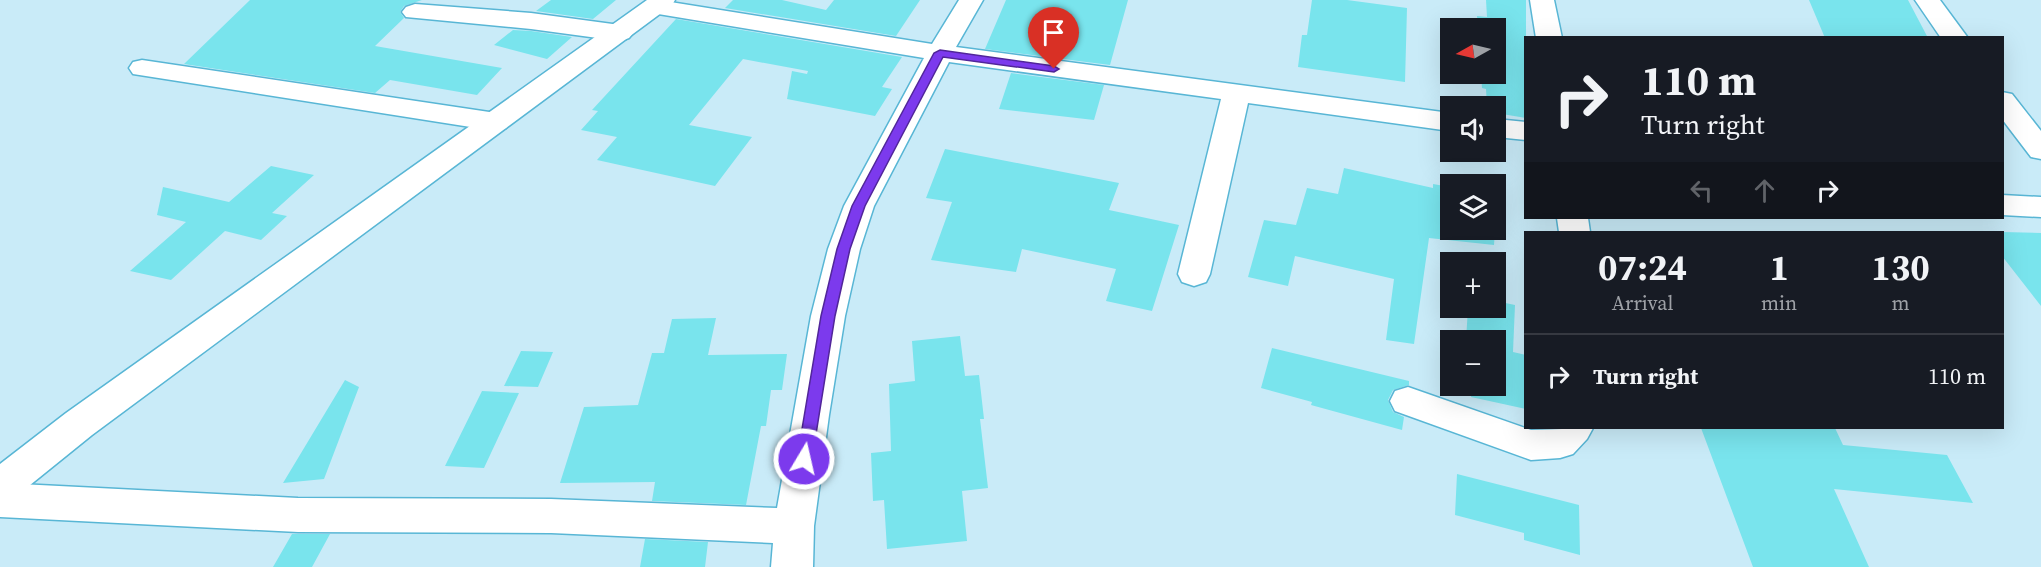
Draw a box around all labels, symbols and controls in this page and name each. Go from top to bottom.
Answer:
pin [1028,7,1079,69]
icon: arrive [1037,16,1070,49]
north arrow [1440,18,1506,84]
map controls [1440,18,1506,396]
text: 110 m [1641,51,1756,109]
icon: right [1542,60,1620,138]
button: sound [1440,96,1506,162]
text: Turn right [1641,106,1765,143]
button: layers [1440,174,1506,240]
icon: left [1685,174,1718,207]
icon: ahead [1748,174,1781,207]
icon: right [1811,174,1844,207]
text: 07:24 [1598,243,1687,292]
text: 1 [1769,243,1789,292]
text: 130 [1871,243,1930,292]
button: + [1440,252,1506,318]
text: Arrival [1612,289,1673,317]
text: min [1761,289,1797,317]
text: m [1892,289,1910,317]
button: − [1440,330,1506,396]
icon: right [1542,360,1575,393]
text: Turn right [1593,361,1698,391]
text: 110 m [1928,361,1986,391]
position arrow [772,427,836,491]

